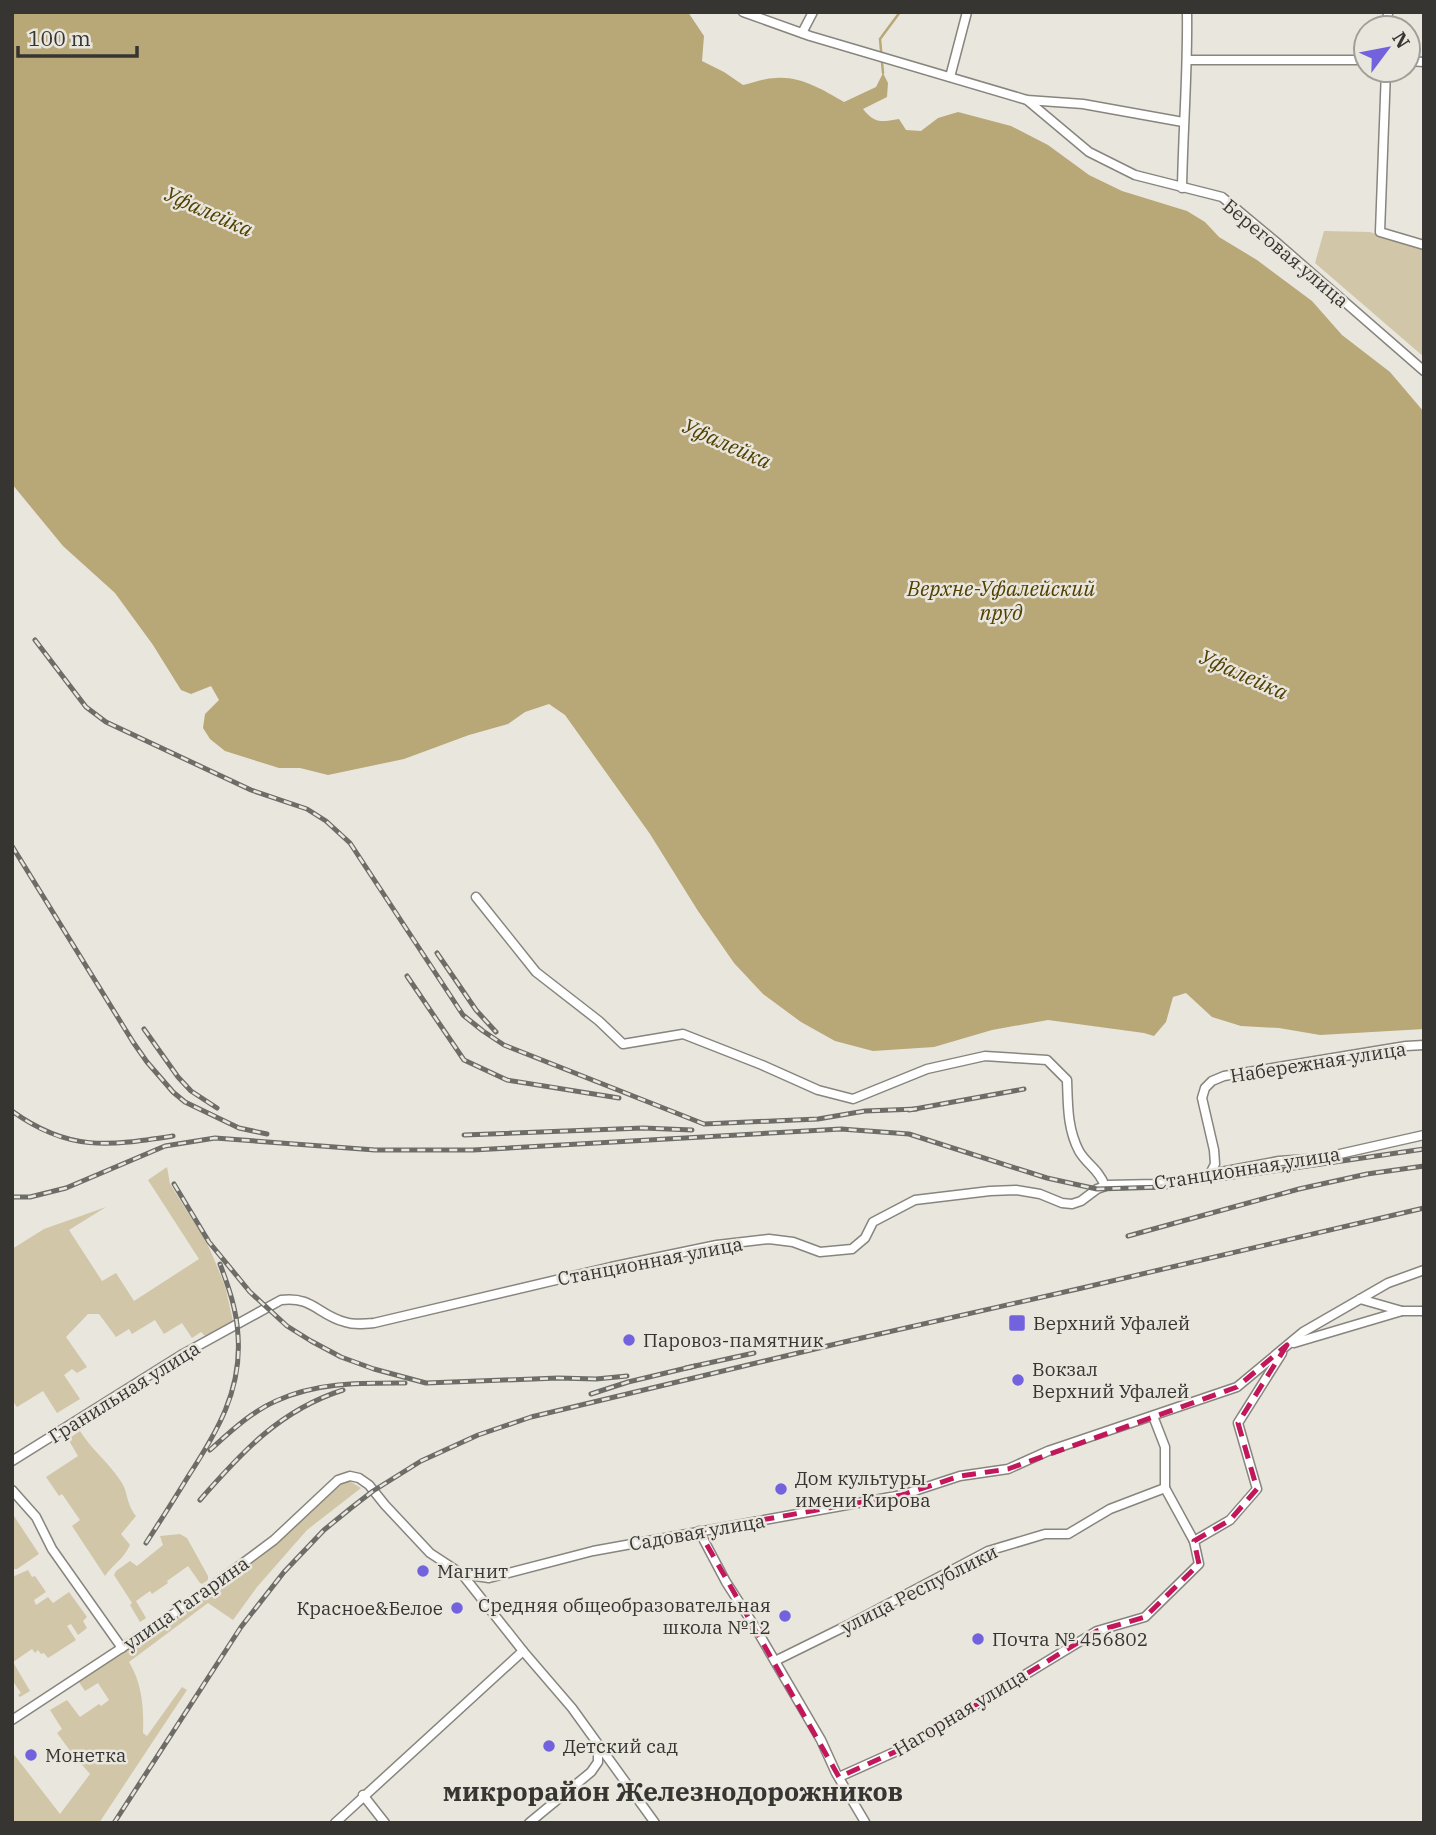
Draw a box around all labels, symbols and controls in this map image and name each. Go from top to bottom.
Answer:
scale bar [18,14,136,58]
north arrow [1352,14,1422,84]
text: 100 m [28,24,91,52]
text: N [1387,27,1416,53]
water label: Уфалейка [160,179,258,243]
street label: Береговая улица [1218,193,1354,313]
water label: Уфалейка [678,411,776,475]
water label: Верхне-Уфалейский пруд [906,574,1095,626]
water label: Уфалейка [1195,642,1293,706]
street label: Набережная улица [1228,1036,1408,1088]
street label: Станционная улица [1152,1141,1342,1195]
street label: Станционная улица [555,1231,745,1291]
place label: Верхний Уфалей [1033,1311,1190,1335]
marker: Верхний Уфалей [1007,1313,1027,1333]
place label: Паровоз-памятник [643,1328,824,1352]
marker: Паровоз-памятник [621,1332,637,1348]
street label: Гранильная улица [44,1336,204,1448]
place label: Вокзал Верхний Уфалей [1032,1357,1189,1403]
marker: Вокзал Верхний Уфалей [1010,1372,1026,1388]
place label: Дом культуры имени Кирова [795,1466,931,1512]
marker: Дом культуры имени Кирова [773,1481,789,1497]
street label: Садовая улица [627,1508,767,1556]
street label: улица Республики [837,1539,1001,1639]
street label: улица Гагарина [119,1551,253,1655]
place label: Магнит [437,1559,508,1583]
marker: Магнит [415,1563,431,1579]
place label: Средняя общеобразовательная школа №12 [478,1593,771,1639]
place label: Красное&Белое [297,1596,443,1620]
marker: Красное&Белое [449,1600,465,1616]
marker: Средняя общеобразовательная школа №12 [777,1608,793,1624]
place label: Почта № 456802 [992,1627,1148,1651]
marker: Почта № 456802 [970,1631,986,1647]
street label: Нагорная улица [889,1663,1031,1761]
place label: Детский сад [563,1734,678,1758]
marker: Детский сад [541,1738,557,1754]
place label: Монетка [45,1743,126,1767]
marker: Монетка [23,1747,39,1763]
district label: микрорайон Железнодорожников [443,1774,903,1808]

